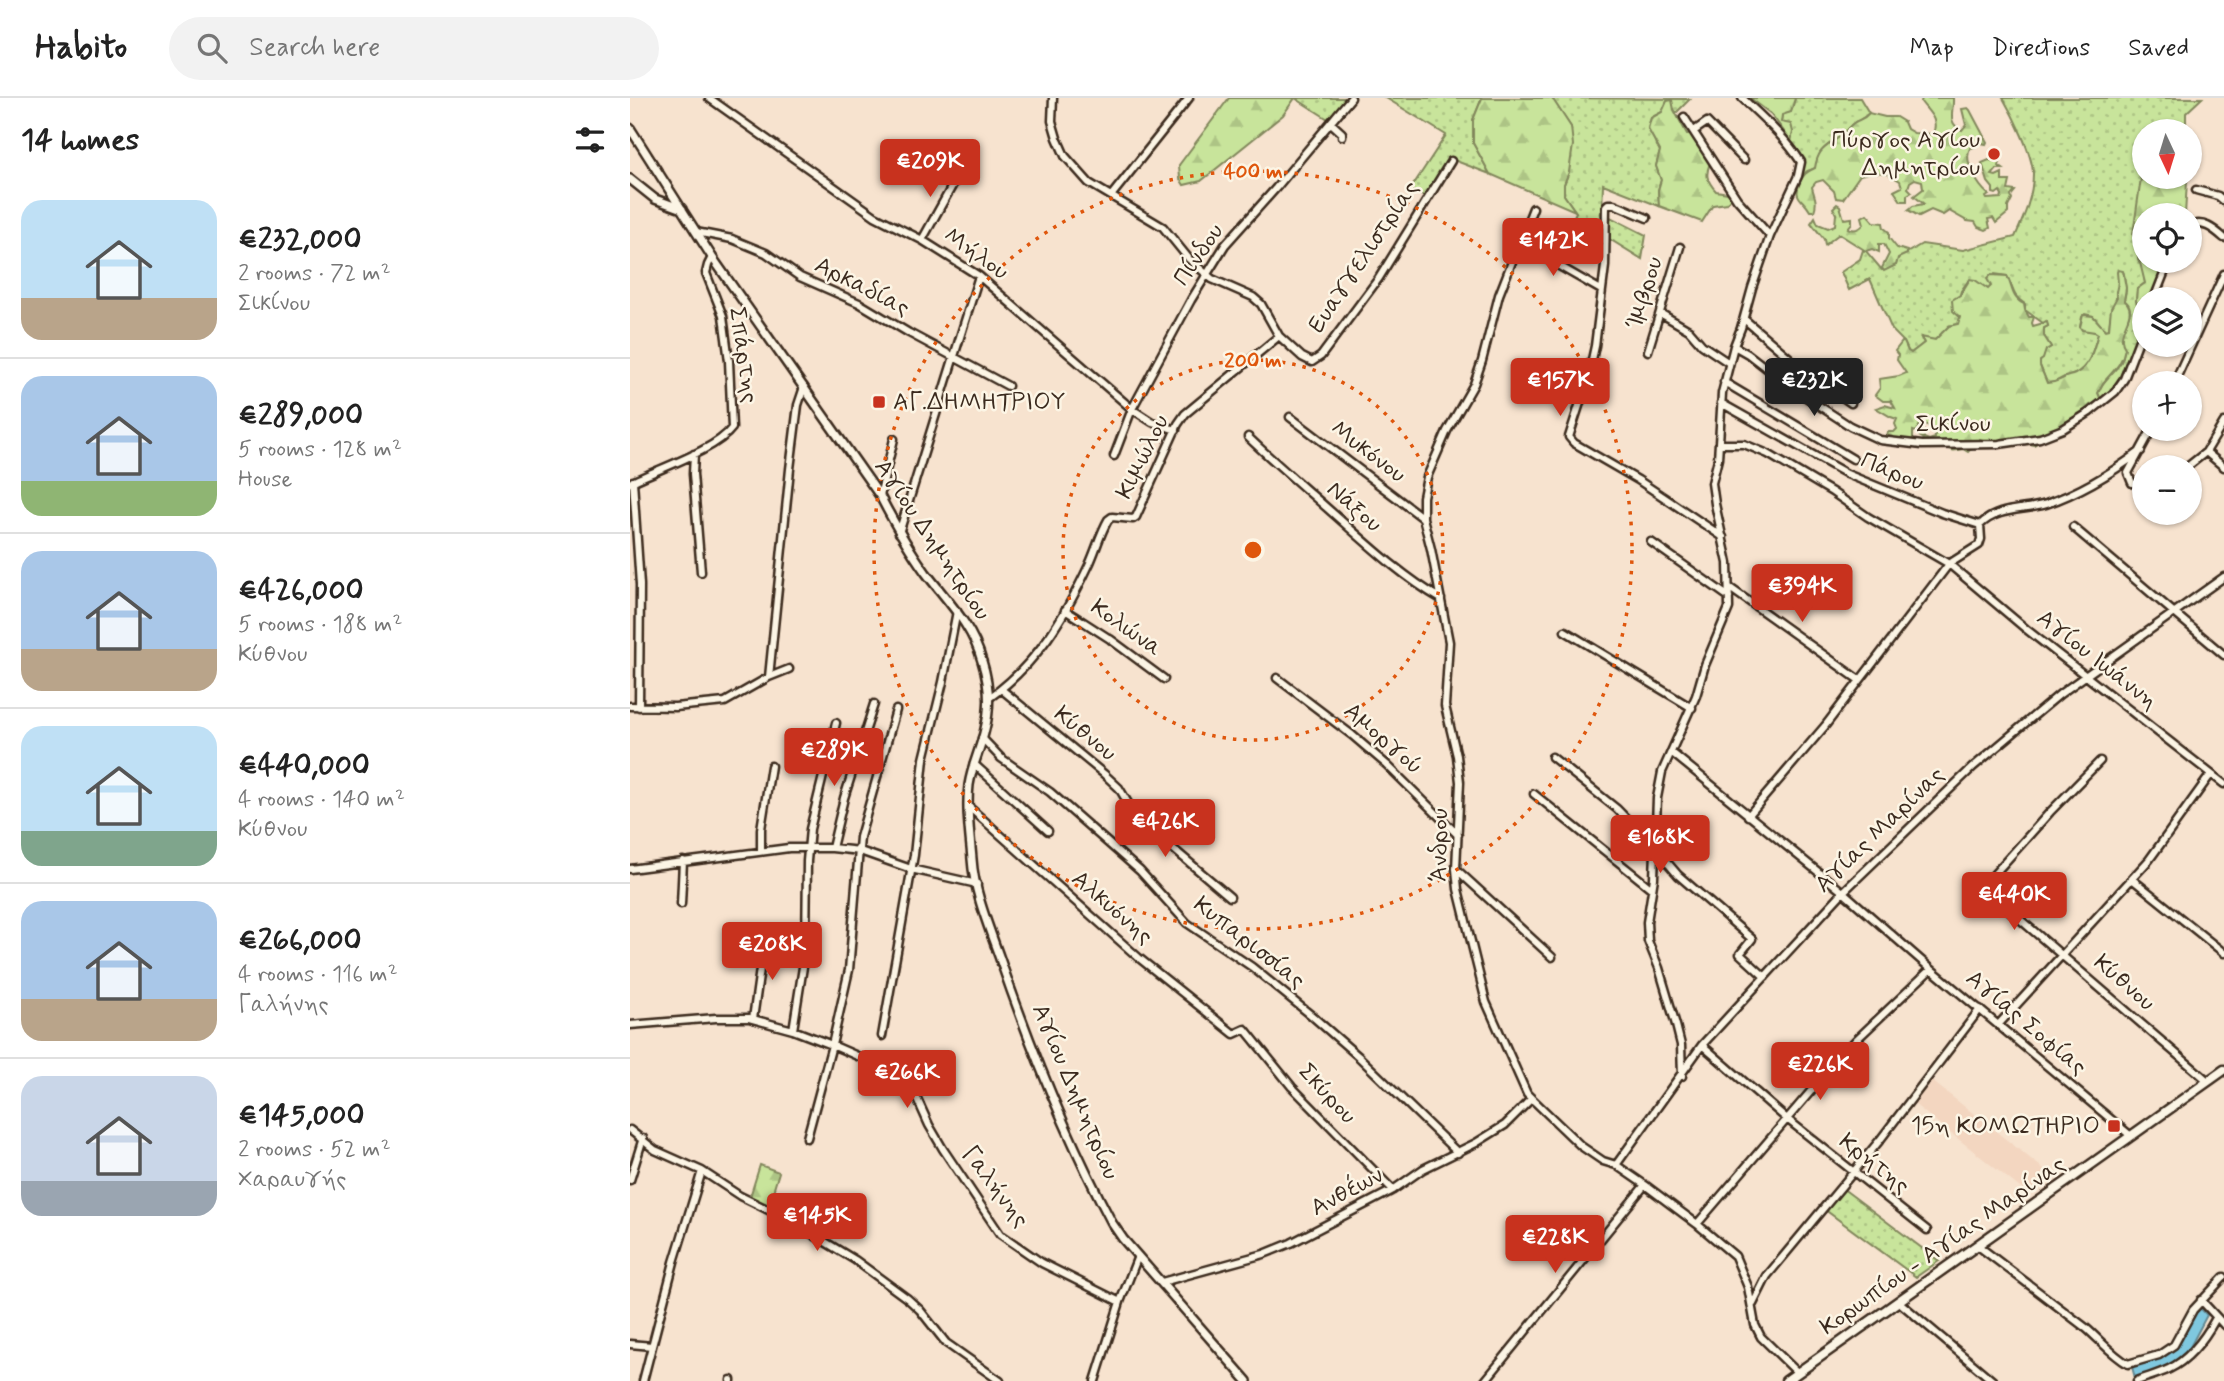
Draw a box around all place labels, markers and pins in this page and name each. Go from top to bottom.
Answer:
place label: Πύργος Αγίου Δημητρίου [1831,125,1980,184]
pin: €209K [881,140,979,199]
marker: Πύργος Αγίου Δημητρίου [1986,146,2002,162]
pin: €142K [1504,218,1602,278]
pin: €157K [1511,358,1609,418]
pin: €232K [1765,358,1863,418]
place label: ΑΓ.ΔΗΜΗΤΡΙΟΥ [893,387,1066,418]
marker: ΑΓ.ΔΗΜΗΤΡΙΟΥ [871,394,887,410]
centre of rings [1241,538,1265,562]
pin: €394K [1753,564,1851,624]
pin: €289K [785,728,883,788]
pin: €426K [1116,800,1214,859]
pin: €168K [1611,816,1709,875]
pin: €440K [1965,872,2063,932]
pin: €208K [723,922,821,982]
pin: €226K [1771,1042,1869,1102]
pin: €266K [858,1051,956,1110]
place label: 15η ΚΟΜΩΤΗΡΙΟ [1911,1111,2100,1142]
marker: 15η ΚΟΜΩΤΗΡΙΟ [2106,1118,2122,1134]
pin: €145K [768,1194,866,1253]
pin: €228K [1506,1216,1604,1275]

